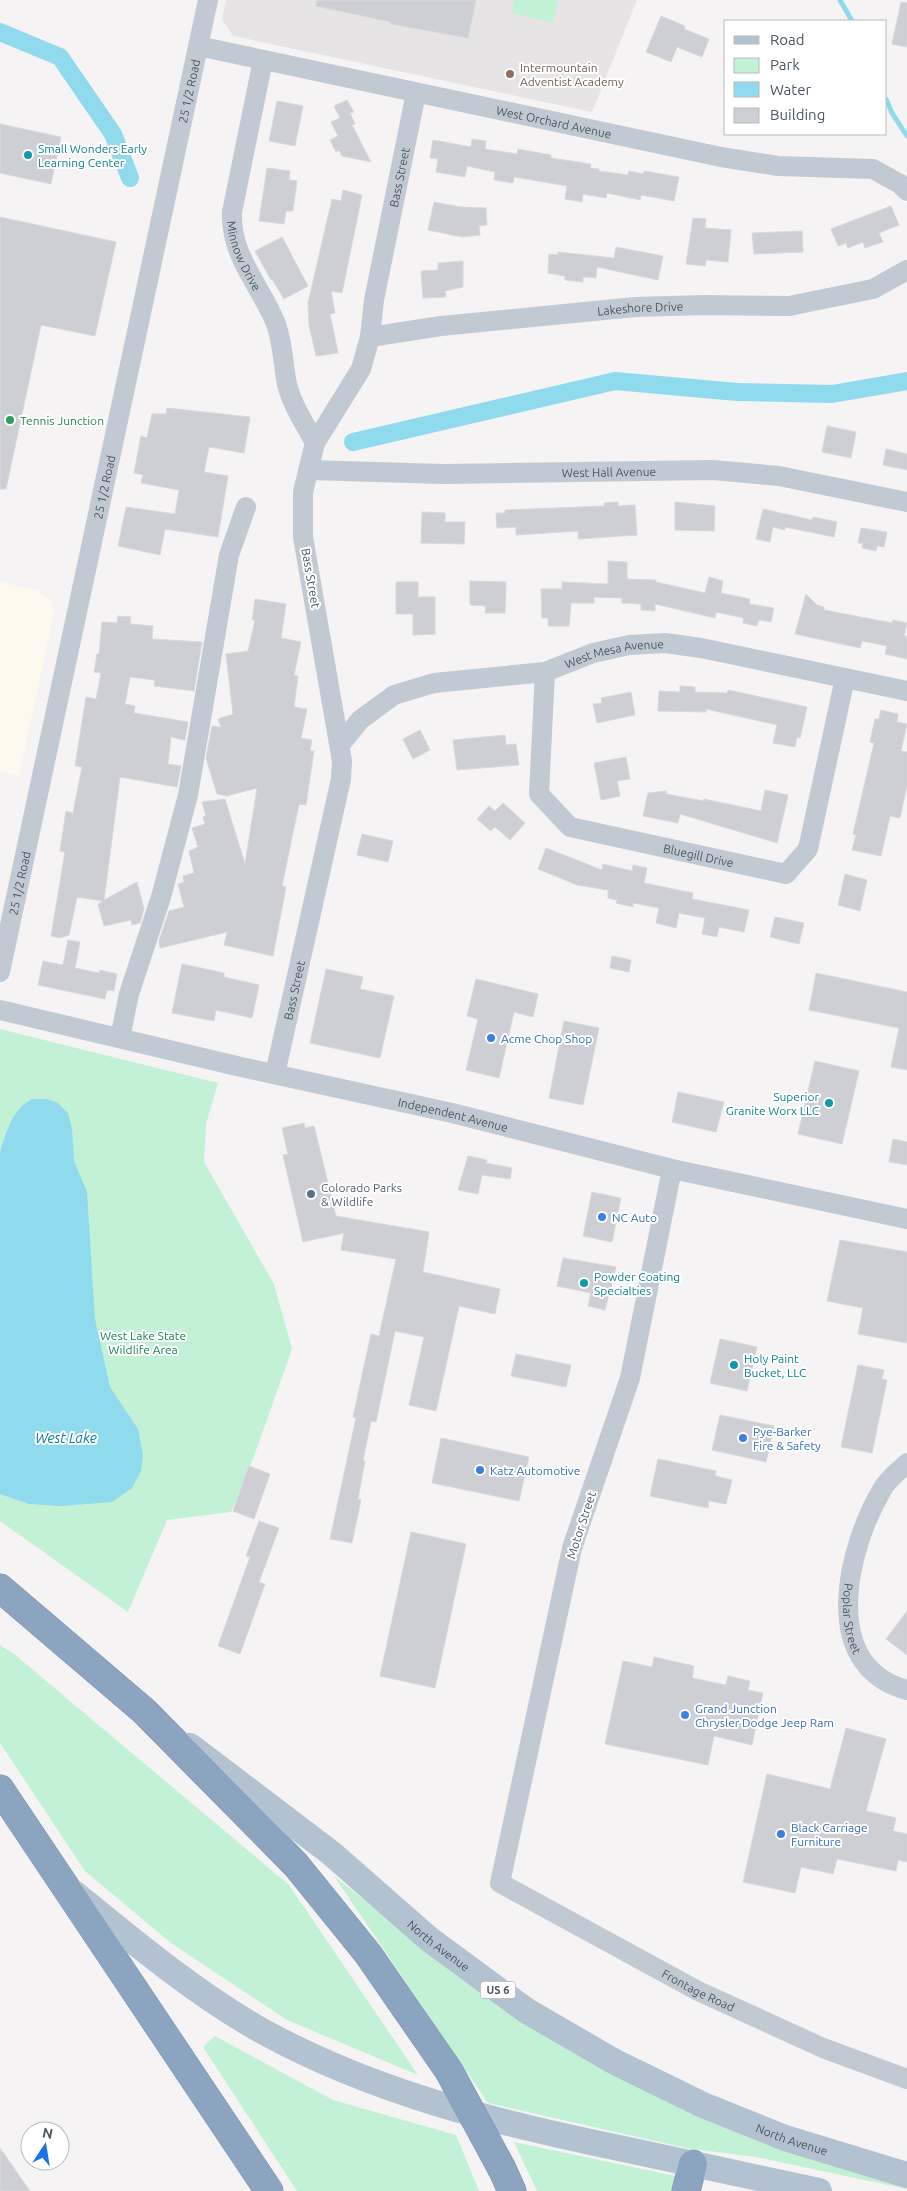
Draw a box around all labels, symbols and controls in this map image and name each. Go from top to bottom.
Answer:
legend [724,20,887,135]
text: Road [770,31,805,48]
text: Park [770,56,800,73]
street label: 25 1/2 Road [175,58,202,124]
place label: Intermountain Adventist Academy [520,61,624,88]
marker: Intermountain Adventist Academy [504,68,516,80]
text: Water [770,81,811,98]
street label: West Orchard Avenue [495,103,613,140]
text: Building [770,106,825,123]
place label: Small Wonders Early Learning Center [38,142,147,169]
street label: Bass Street [387,146,411,208]
marker: Small Wonders Early Learning Center [22,149,34,161]
street label: Minnow Drive [225,220,264,293]
street label: Lakeshore Drive [597,299,684,317]
marker: Tennis Junction [4,414,16,426]
place label: Tennis Junction [20,414,104,427]
street label: 25 1/2 Road [91,454,117,520]
street label: West Hall Avenue [562,464,656,479]
street label: Bass Street [299,547,323,609]
street label: West Mesa Avenue [563,637,664,670]
street label: Bluegill Drive [662,841,735,869]
street label: 25 1/2 Road [6,850,32,916]
street label: Bass Street [281,959,307,1021]
marker: Acme Chop Shop [485,1032,497,1044]
place label: Acme Chop Shop [501,1032,592,1045]
place label: Superior Granite Worx LLC [726,1090,820,1117]
street label: Independent Avenue [397,1095,509,1134]
marker: Superior Granite Worx LLC [823,1097,835,1109]
place label: Colorado Parks & Wildlife [321,1181,402,1208]
marker: Colorado Parks & Wildlife [305,1188,317,1200]
marker: NC Auto [596,1211,608,1223]
place label: NC Auto [612,1211,657,1224]
place label: Powder Coating Specialties [594,1270,680,1297]
marker: Powder Coating Specialties [578,1277,590,1289]
park label: West Lake State Wildlife Area [100,1329,186,1356]
place label: Holy Paint Bucket, LLC [744,1352,807,1379]
marker: Holy Paint Bucket, LLC [728,1359,740,1371]
place label: Pye-Barker Fire & Safety [753,1425,821,1452]
water label: West Lake [35,1430,97,1446]
marker: Pye-Barker Fire & Safety [737,1432,749,1444]
marker: Katz Automotive [474,1464,486,1476]
place label: Katz Automotive [490,1464,580,1477]
street label: Motor Street [564,1489,598,1560]
street label: Poplar Street [842,1583,864,1656]
place label: Grand Junction Chrysler Dodge Jeep Ram [695,1702,834,1729]
marker: Grand Junction Chrysler Dodge Jeep Ram [679,1709,691,1721]
place label: Black Carriage Furniture [791,1821,868,1848]
marker: Black Carriage Furniture [775,1828,787,1840]
street label: North Avenue [405,1917,472,1973]
street label: Frontage Road [660,1966,737,2013]
road number: US 6 [480,1982,516,1998]
north arrow [20,2121,70,2171]
street label: North Avenue [754,2121,829,2157]
text: N [41,2124,54,2142]

